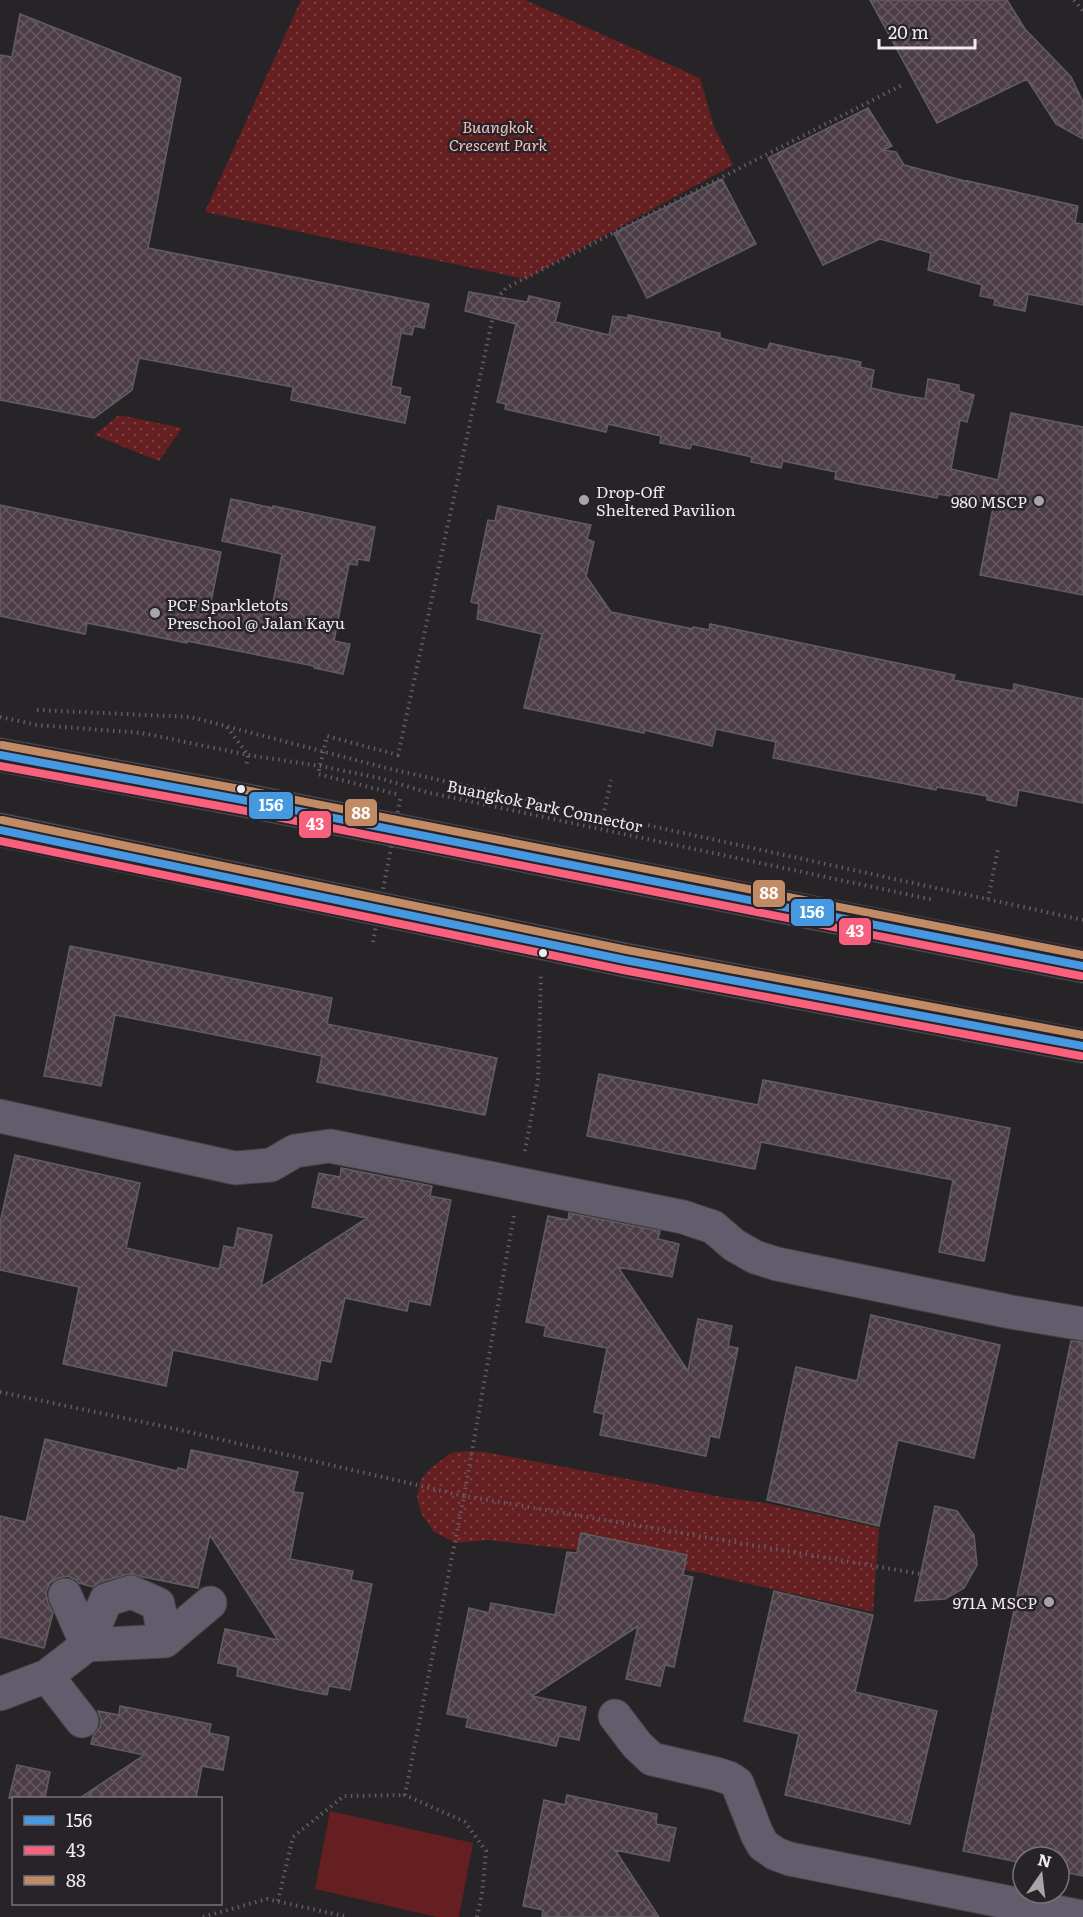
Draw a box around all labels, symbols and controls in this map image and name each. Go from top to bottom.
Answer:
scale bar [879,12,975,50]
text: 20 m [888,18,929,45]
park label: Buangkok Crescent Park [449,114,548,156]
place label: Drop-Off Sheltered Pavilion [596,479,736,521]
place label: 980 MSCP [951,489,1027,513]
marker: Drop-Off Sheltered Pavilion [577,493,591,507]
marker: 980 MSCP [1032,494,1046,508]
place label: PCF Sparkletots Preschool @ Jalan Kayu [167,592,345,634]
marker: PCF Sparkletots Preschool @ Jalan Kayu [148,606,162,620]
street label: Buangkok Park Connector [445,773,645,838]
unlabelled marker [235,783,247,795]
line badge: 156 [248,791,294,820]
text: 156 [259,792,283,816]
line badge: 88 [344,798,378,827]
text: 88 [352,800,371,824]
line badge: 43 [298,810,332,839]
text: 43 [306,811,324,835]
line badge: 88 [752,879,786,908]
text: 88 [760,880,779,904]
line badge: 156 [790,898,835,927]
text: 156 [800,899,824,923]
line badge: 43 [838,917,872,946]
text: 43 [846,918,864,942]
unlabelled marker [537,947,549,959]
place label: 971A MSCP [953,1590,1037,1614]
marker: 971A MSCP [1042,1595,1056,1609]
legend [12,1797,222,1905]
text: 156 [66,1806,92,1833]
text: 43 [66,1836,86,1863]
north arrow [1011,1845,1071,1905]
text: N [1035,1846,1054,1873]
text: 88 [66,1866,86,1893]

